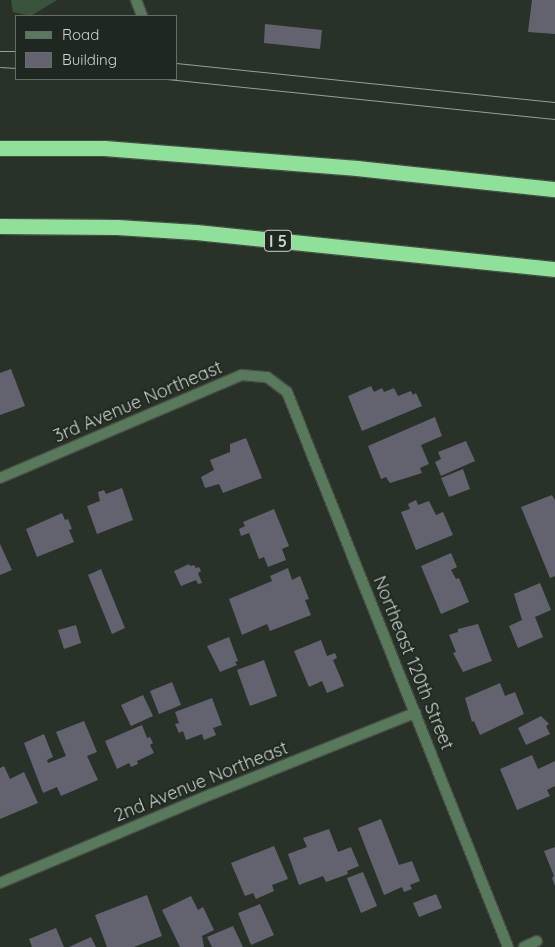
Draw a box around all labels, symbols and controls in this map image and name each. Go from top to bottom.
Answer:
legend [15,15,178,80]
text: Road [62,25,99,44]
text: Building [62,50,117,69]
road number: I 5 [263,228,293,255]
street label: 3rd Avenue Northeast [50,357,226,447]
street label: Northeast 120th Street [368,573,458,753]
street label: 2nd Avenue Northeast [111,737,291,827]

